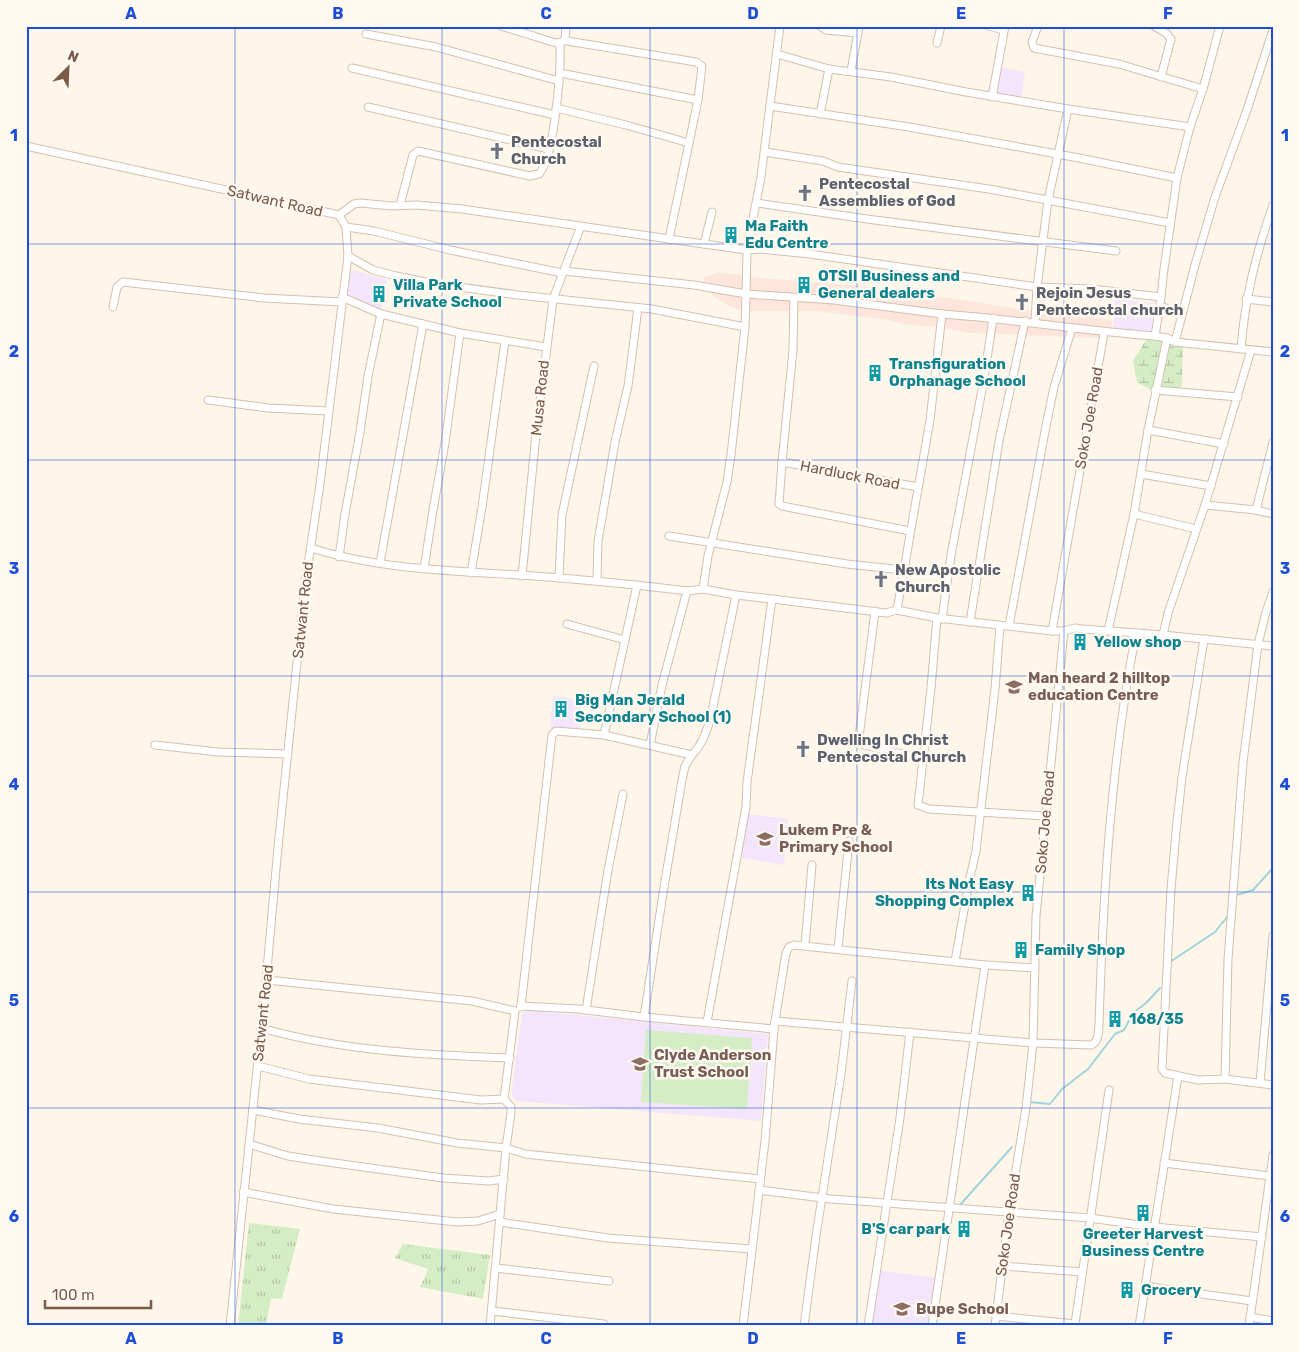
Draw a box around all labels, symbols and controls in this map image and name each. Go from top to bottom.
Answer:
text: A [125,4,137,23]
text: B [332,4,344,23]
text: C [540,4,552,23]
text: D [747,4,759,23]
text: E [956,4,966,23]
text: F [1163,4,1173,23]
north arrow [42,42,92,92]
text: N [65,47,81,66]
text: 1 [10,126,18,145]
text: 1 [1281,126,1289,145]
place label: Pentecostal Church [511,133,602,168]
church icon: Pentecostal Church [487,141,507,161]
place label: Pentecostal Assemblies of God [819,175,956,210]
street label: Satwant Road [225,181,325,221]
church icon: Pentecostal Assemblies of God [795,183,815,203]
place label: Ma Faith Edu Centre [745,217,829,252]
building icon: Ma Faith Edu Centre [721,225,741,245]
place label: OTSII Business and General dealers [818,267,960,302]
building icon: OTSII Business and General dealers [794,275,814,295]
place label: Villa Park Private School [393,276,502,311]
building icon: Villa Park Private School [369,284,389,304]
place label: Rejoin Jesus Pentecostal church [1036,284,1184,319]
church icon: Rejoin Jesus Pentecostal church [1012,292,1032,312]
text: 2 [9,342,19,361]
text: 2 [1280,342,1290,361]
place label: Transfiguration Orphanage School [889,355,1026,390]
street label: Musa Road [527,359,553,437]
building icon: Transfiguration Orphanage School [865,363,885,383]
street label: Soko Joe Road [1071,366,1107,470]
street label: Hardluck Road [799,457,901,493]
text: 3 [9,559,19,578]
text: 3 [1280,559,1290,578]
street label: Satwant Road [289,561,317,659]
place label: New Apostolic Church [895,561,1001,596]
church icon: New Apostolic Church [871,569,891,589]
building icon: Yellow shop [1070,632,1090,652]
place label: Yellow shop [1094,633,1181,651]
place label: Man heard 2 hilltop education Centre [1028,669,1170,704]
school or university icon: Man heard 2 hilltop education Centre [1004,677,1024,697]
place label: Big Man Jerald Secondary School (1) [575,691,732,726]
building icon: Big Man Jerald Secondary School (1) [551,699,571,719]
place label: Dwelling In Christ Pentecostal Church [817,731,966,766]
church icon: Dwelling In Christ Pentecostal Church [793,739,813,759]
street label: Soko Joe Road [1032,770,1058,874]
text: 4 [9,775,20,794]
text: 4 [1280,775,1291,794]
place label: Lukem Pre & Primary School [779,821,893,856]
school or university icon: Lukem Pre & Primary School [755,829,775,849]
place label: Its Not Easy Shopping Complex [875,875,1014,910]
building icon: Its Not Easy Shopping Complex [1018,883,1038,903]
building icon: Family Shop [1011,940,1031,960]
place label: Family Shop [1035,941,1125,959]
street label: Satwant Road [249,964,277,1062]
text: 5 [9,991,19,1010]
text: 5 [1280,991,1290,1010]
building icon: 168/35 [1105,1009,1125,1029]
place label: 168/35 [1129,1010,1184,1028]
place label: Clyde Anderson Trust School [654,1046,771,1081]
school or university icon: Clyde Anderson Trust School [630,1054,650,1074]
street label: Soko Joe Road [992,1173,1024,1277]
building icon: Greeter Harvest Business Centre [1133,1203,1153,1223]
text: 6 [9,1207,19,1226]
text: 6 [1280,1207,1290,1226]
building icon: B'S car park [954,1219,974,1239]
place label: B'S car park [861,1220,950,1238]
place label: Greeter Harvest Business Centre [1082,1225,1204,1260]
scale bar [45,1277,151,1309]
building icon: Grocery [1117,1280,1137,1300]
place label: Grocery [1141,1281,1201,1299]
text: 100 m [52,1286,94,1304]
school or university icon: Bupe School [892,1299,912,1319]
place label: Bupe School [916,1300,1009,1318]
text: A [125,1329,137,1348]
text: B [332,1329,344,1348]
text: C [540,1329,552,1348]
text: D [747,1329,759,1348]
text: E [956,1329,966,1348]
text: F [1163,1329,1173,1348]

